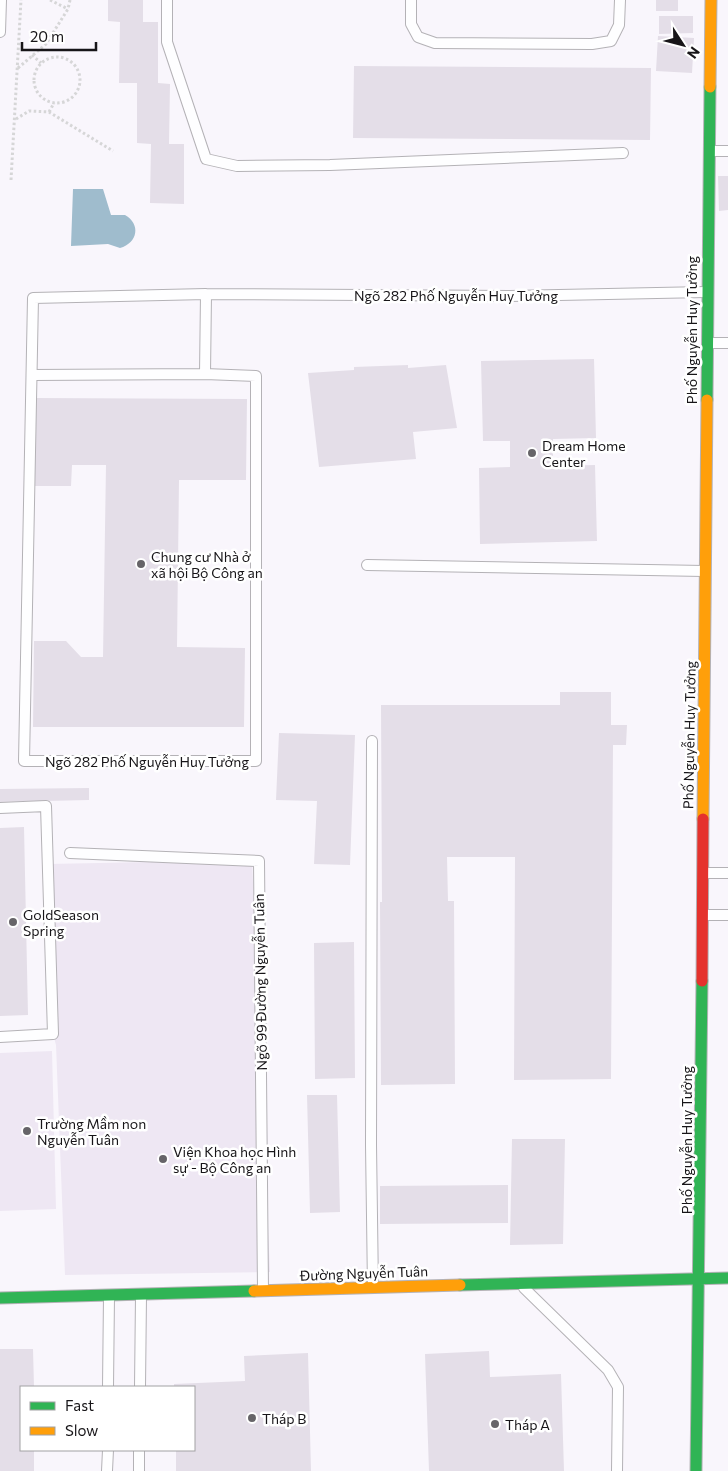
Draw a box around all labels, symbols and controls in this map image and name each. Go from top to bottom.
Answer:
scale bar [22,20,96,52]
north arrow [658,20,708,70]
text: 20 m [30,27,64,45]
text: N [684,44,704,62]
street label: Phố Nguyễn Huy Tưởng [683,255,700,404]
street label: Ngõ 282 Phố Nguyễn Huy Tưởng [354,287,558,304]
place label: Dream Home Center [542,437,626,470]
marker: Dream Home Center [526,447,538,459]
place label: Chung cư Nhà ở xã hội Bộ Công an [151,548,263,581]
marker: Chung cư Nhà ở xã hội Bộ Công an [135,558,147,570]
street label: Phố Nguyễn Huy Tưởng [679,660,699,809]
street label: Ngõ 282 Phố Nguyễn Huy Tưởng [45,753,249,770]
street label: Ngõ 99 Đường Nguyễn Tuân [250,893,270,1071]
place label: GoldSeason Spring [23,906,99,939]
marker: GoldSeason Spring [7,916,19,928]
street label: Phố Nguyễn Huy Tưởng [678,1065,695,1214]
place label: Trường Mầm non Nguyễn Tuân [37,1115,146,1148]
marker: Trường Mầm non Nguyễn Tuân [21,1125,33,1137]
place label: Viện Khoa học Hình sự - Bộ Công an [173,1143,296,1176]
marker: Viện Khoa học Hình sự - Bộ Công an [157,1153,169,1165]
street label: Đường Nguyễn Tuân [299,1262,428,1284]
legend [20,1386,195,1451]
text: Fast [65,1396,94,1414]
place label: Tháp B [262,1410,306,1427]
marker: Tháp B [246,1412,258,1424]
place label: Tháp A [505,1416,550,1433]
marker: Tháp A [489,1418,501,1430]
text: Slow [65,1421,98,1439]

